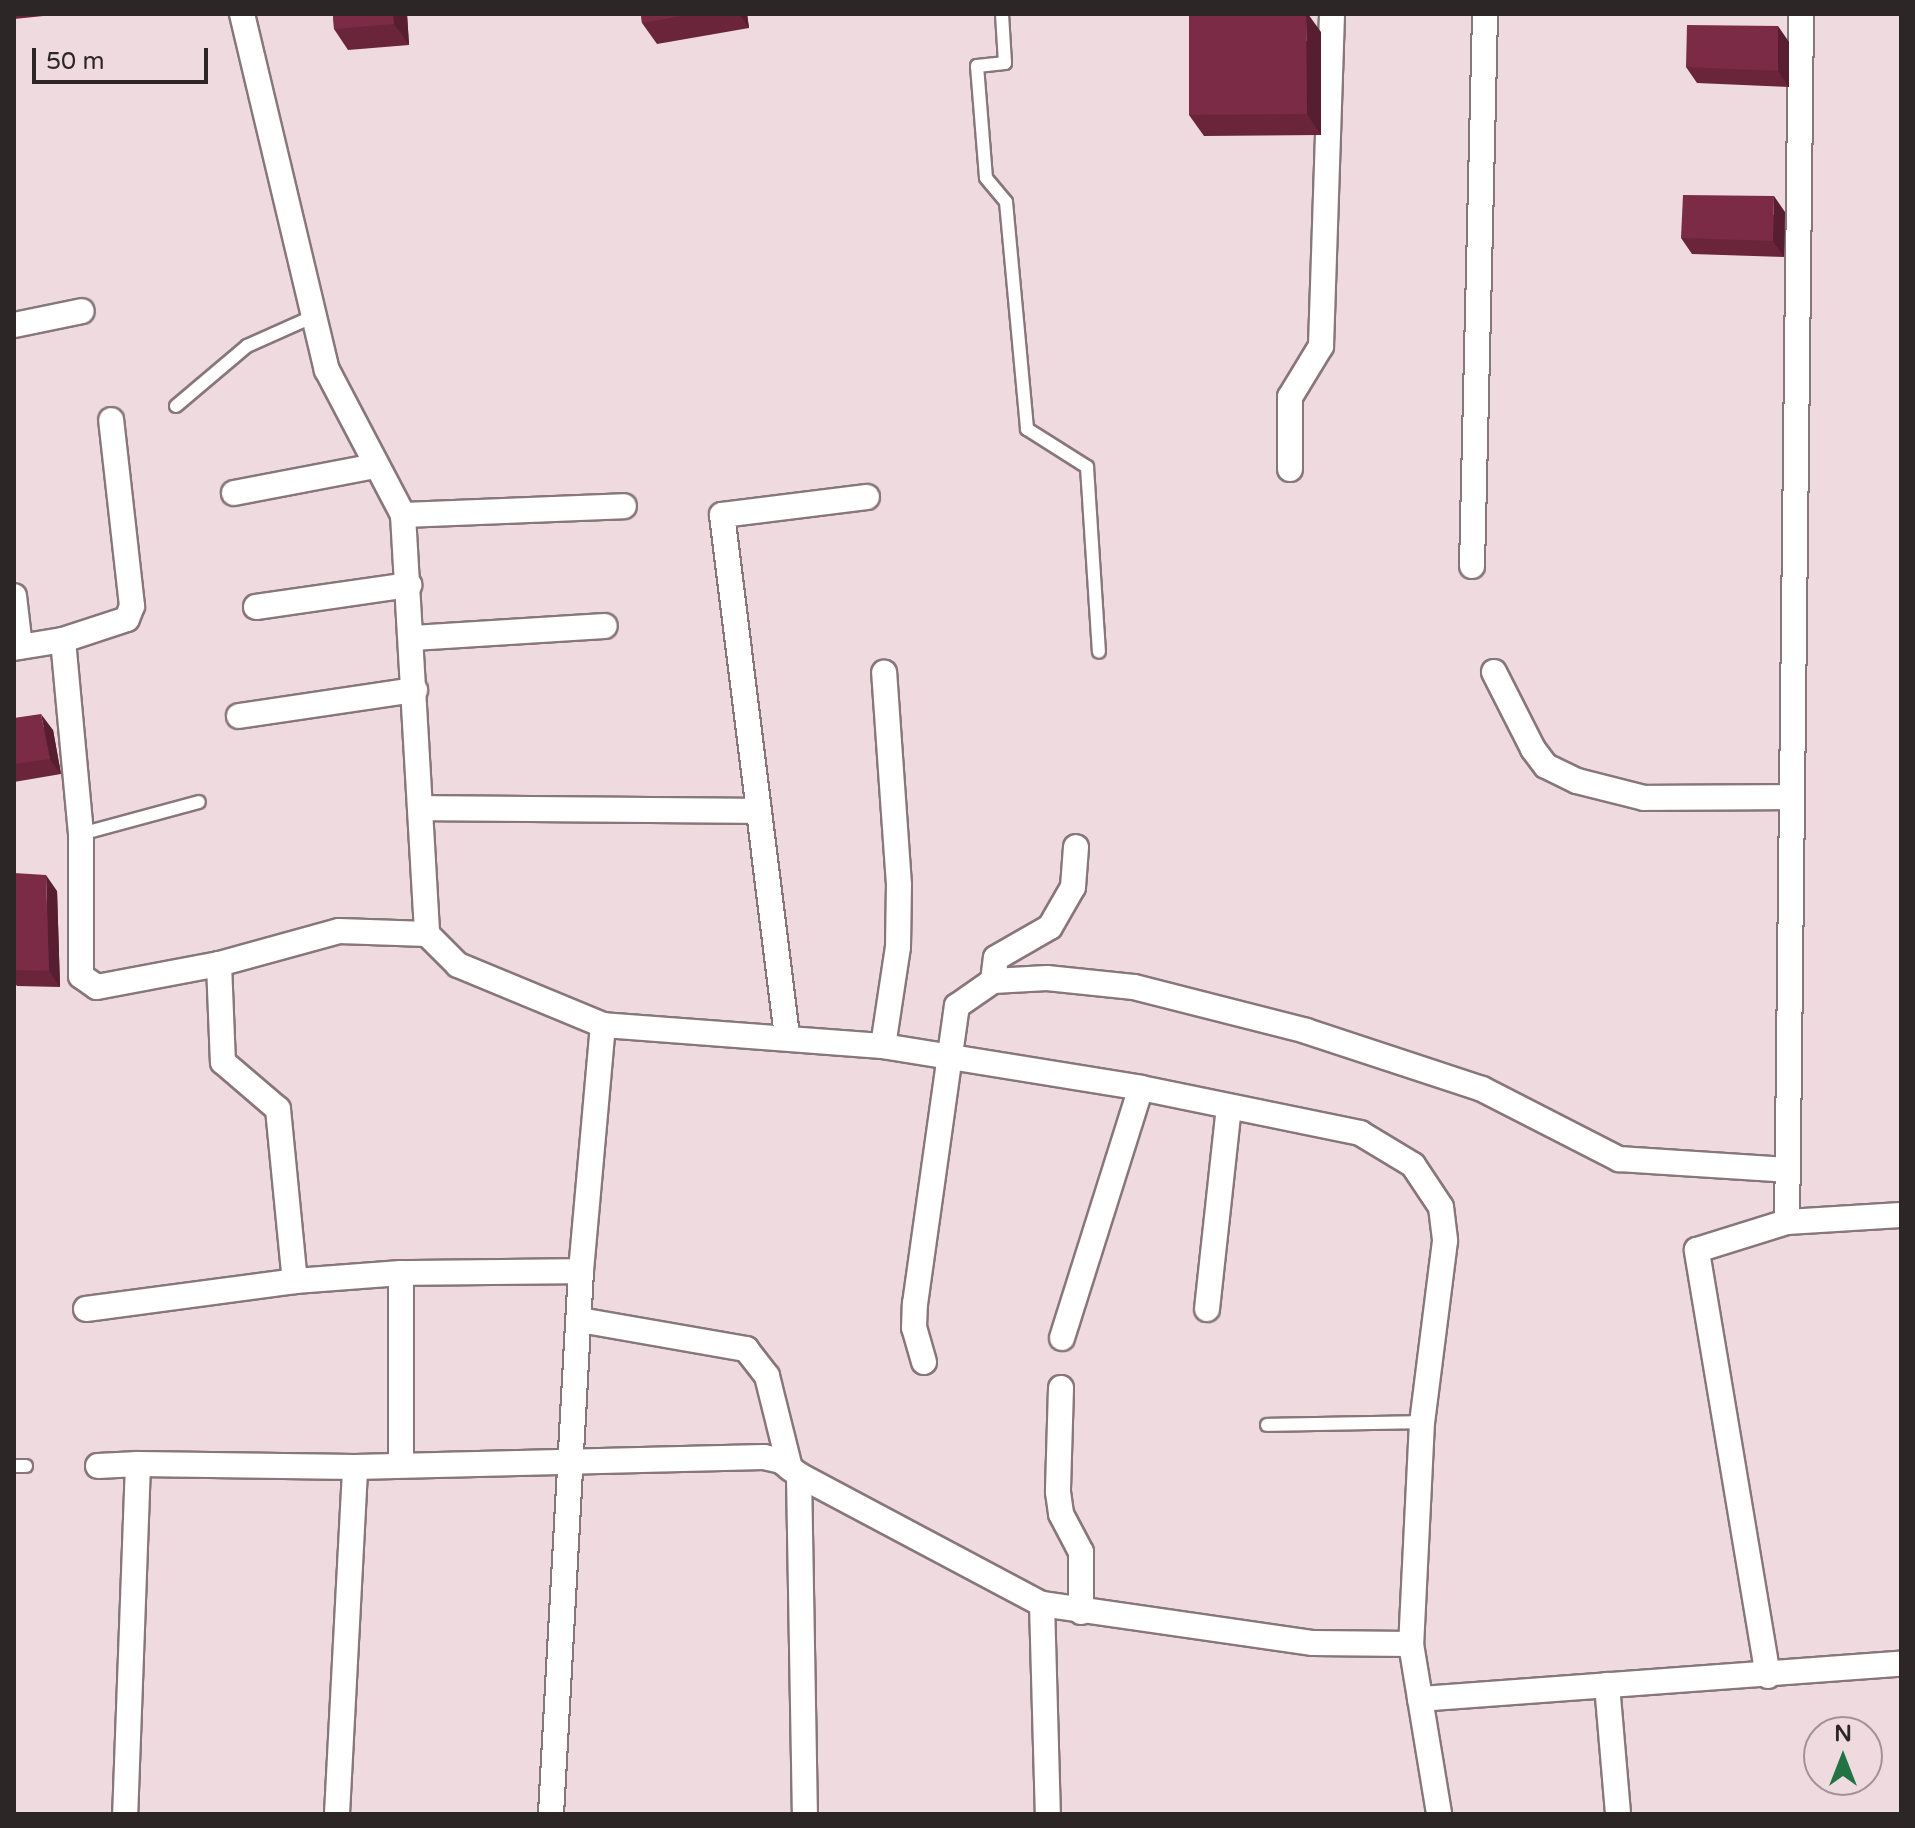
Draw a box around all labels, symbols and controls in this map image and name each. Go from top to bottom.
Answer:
scale bar [36,32,212,82]
text: 50 m [46,47,104,76]
north arrow [1803,1716,1883,1796]
text: N [1834,1721,1852,1747]

